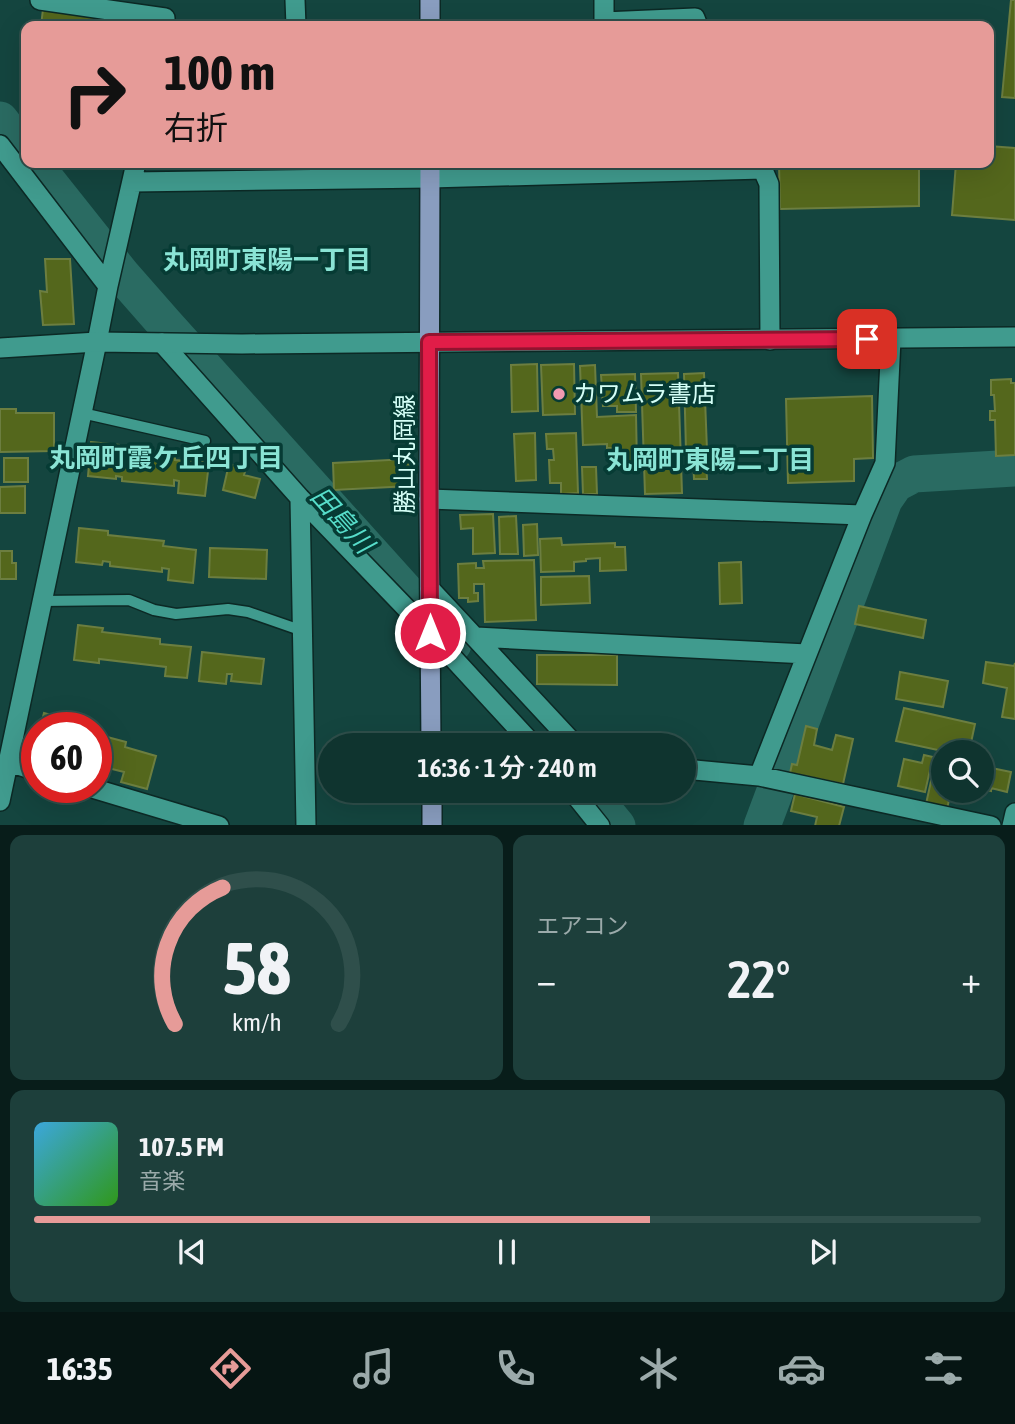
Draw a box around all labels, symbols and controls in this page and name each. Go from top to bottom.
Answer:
text: 100 m [164,44,275,100]
icon: right [49,49,140,140]
text: 右折 [164,109,228,146]
district label: 丸岡町東陽一丁目 [163,245,371,275]
pin [837,309,897,369]
icon: arrive [848,320,886,358]
place label: カワムラ書店 [573,380,716,407]
marker: カワムラ書店 [551,386,567,402]
street label: 勝山丸岡線 [391,394,418,514]
district label: 丸岡町霞ケ丘四丁目 [49,443,283,473]
district label: 丸岡町東陽二丁目 [606,445,814,475]
water label: 田島川 [305,481,381,561]
position arrow [393,596,467,670]
speed limit sign: 60 [21,712,112,803]
map controls [931,740,994,803]
button: search [931,740,994,803]
text: 16:36 · 1 分 · 240 m [417,753,597,783]
text: エアコン [537,913,629,939]
text: 58 [222,926,290,1009]
text: 22° [727,949,790,1009]
text: − [537,958,556,1001]
text: + [961,958,981,1001]
text: km/h [231,1007,281,1035]
text: 107.5 FM [139,1132,224,1162]
text: 音楽 [139,1168,185,1194]
icon: previous [173,1233,211,1271]
icon: pause [488,1233,526,1271]
icon: next [804,1233,842,1271]
icon: directions [206,1344,255,1393]
icon: music [349,1344,398,1393]
icon: phone [491,1344,540,1393]
icon: climate [634,1344,683,1393]
icon: car [777,1344,826,1393]
icon: filters [919,1344,968,1393]
text: 16:35 [47,1350,113,1387]

